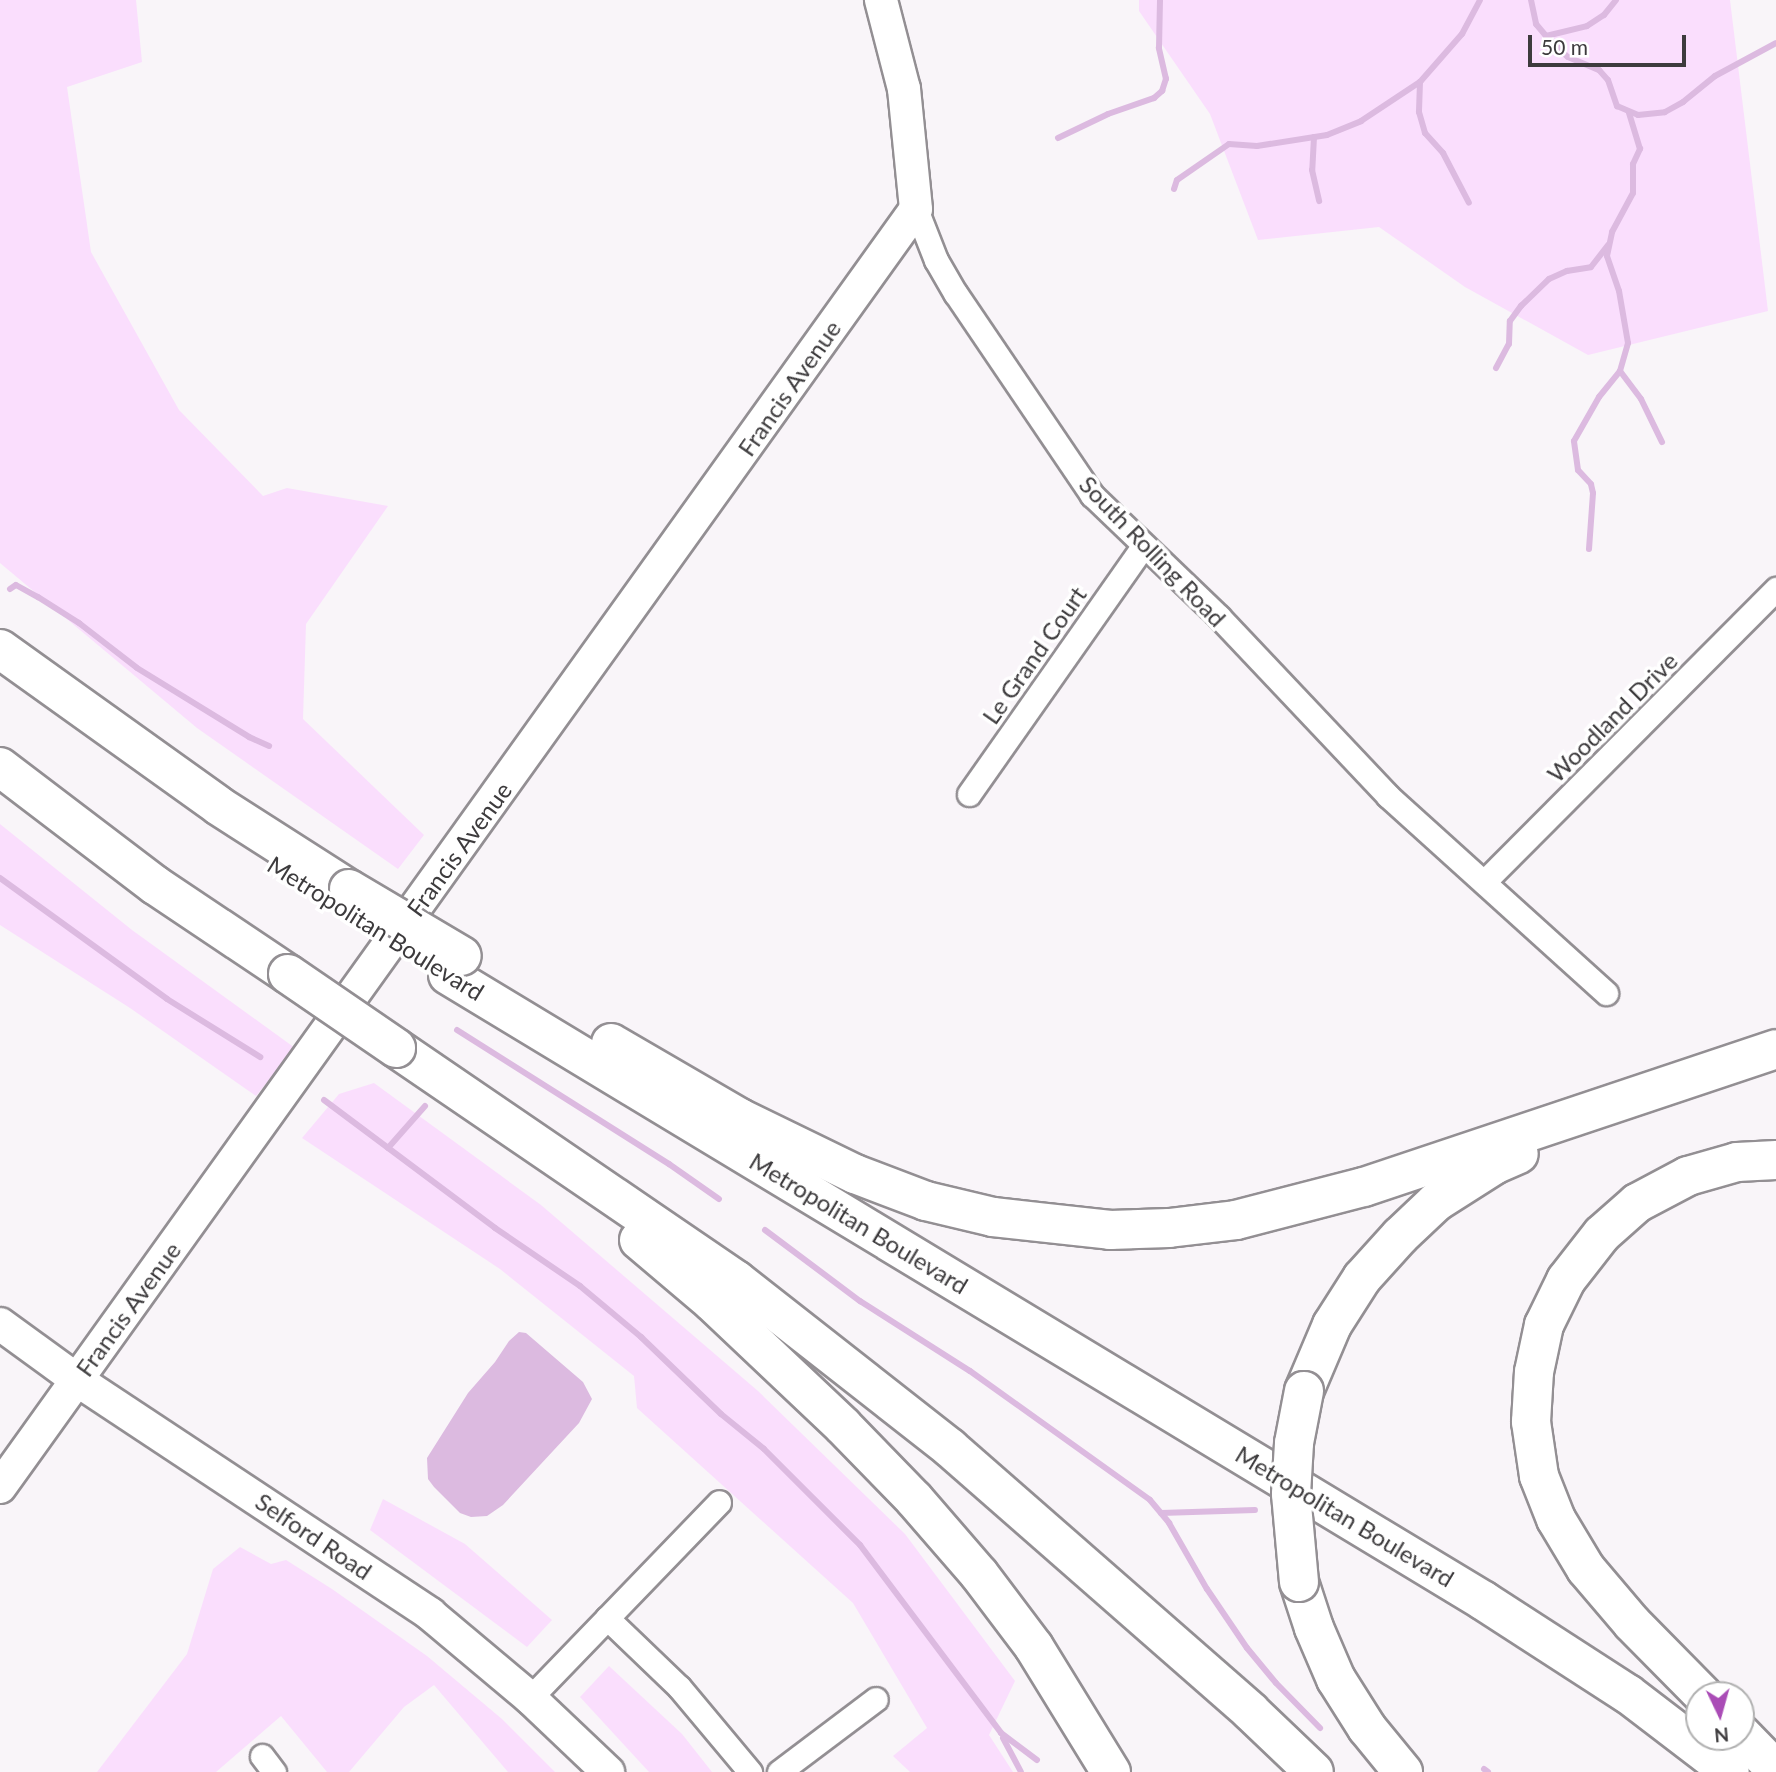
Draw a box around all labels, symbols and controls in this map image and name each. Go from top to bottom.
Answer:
scale bar [1531,21,1688,65]
text: 50 m [1541,34,1588,59]
street label: Francis Avenue [731,314,847,462]
street label: South Rolling Road [1074,470,1232,632]
street label: Le Grand Court [976,581,1092,729]
street label: Woodland Drive [1541,646,1683,788]
street label: Francis Avenue [400,776,518,922]
street label: Metropolitan Boulevard [263,850,489,1006]
street label: Metropolitan Boulevard [745,1146,973,1300]
street label: Francis Avenue [69,1236,187,1382]
street label: Metropolitan Boulevard [1231,1439,1459,1593]
street label: Selford Road [250,1487,378,1585]
north arrow [1685,1681,1755,1751]
text: N [1713,1723,1730,1748]

